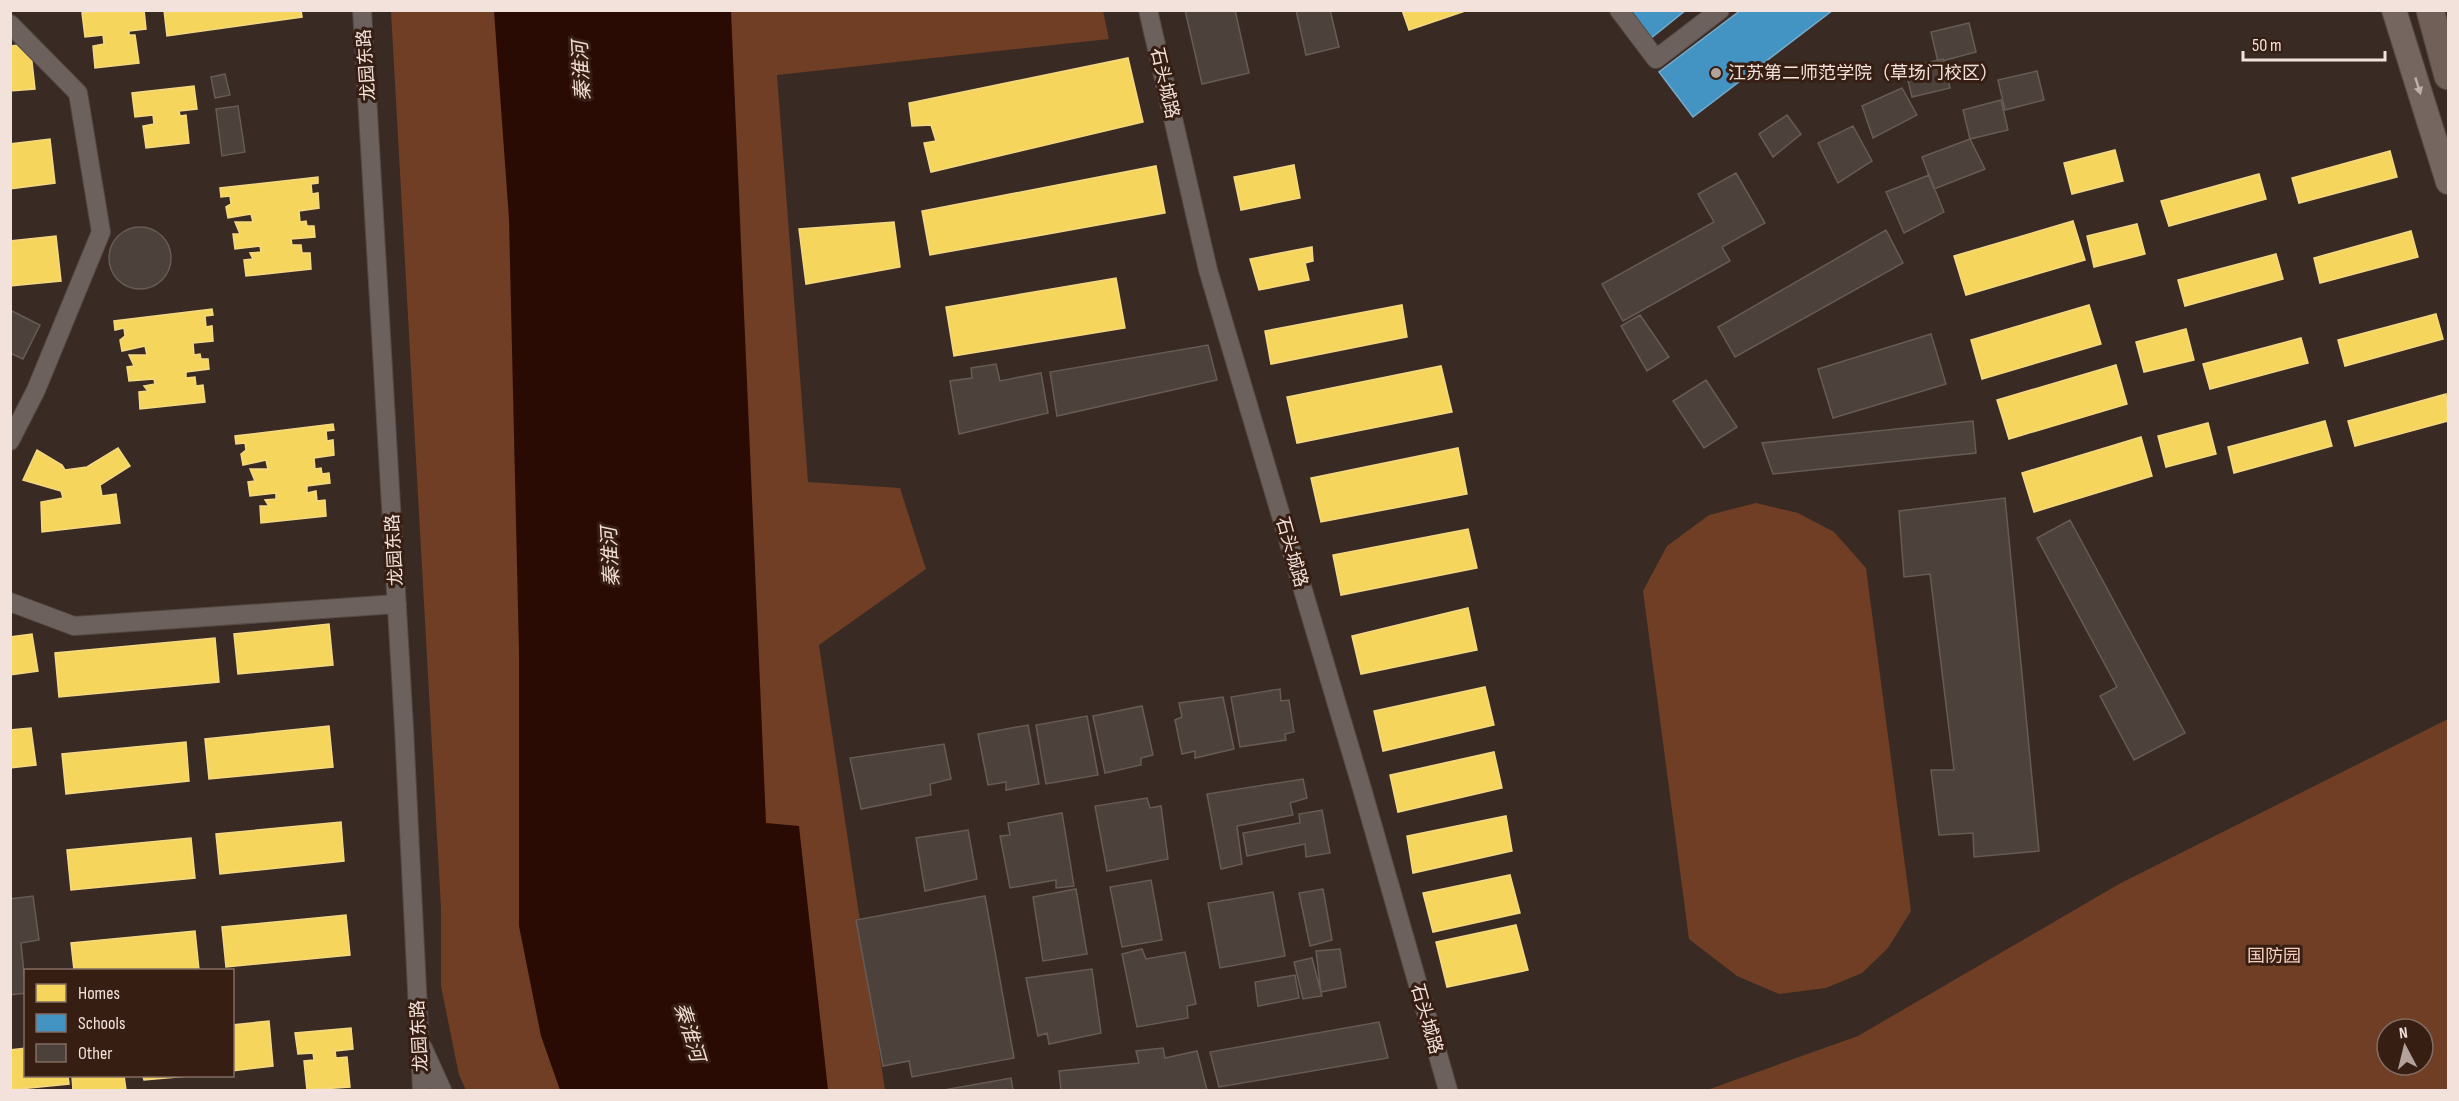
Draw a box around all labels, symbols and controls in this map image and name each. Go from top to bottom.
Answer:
scale bar [2243,24,2386,62]
street label: 龙园东路 [354,28,379,102]
text: 50 m [2252,35,2282,56]
water label: 秦淮河 [568,36,596,102]
street label: 石头城路 [1146,46,1183,121]
place label: 江苏第二师范学院（草场门校区） [1728,63,1998,84]
marker: 江苏第二师范学院（草场门校区） [1709,66,1723,80]
one-way arrow [2414,77,2423,95]
street label: 龙园东路 [382,513,407,586]
street label: 石头城路 [1272,515,1312,590]
water label: 秦淮河 [597,522,625,588]
park label: 国防园 [2247,946,2301,967]
legend [24,969,234,1077]
street label: 石头城路 [1407,982,1447,1057]
text: Homes [78,983,120,1004]
street label: 龙园东路 [407,999,432,1072]
water label: 秦淮河 [669,1000,710,1068]
text: Schools [78,1013,125,1034]
north arrow [2375,1017,2435,1077]
text: N [2398,1024,2409,1044]
text: Other [78,1043,112,1064]

